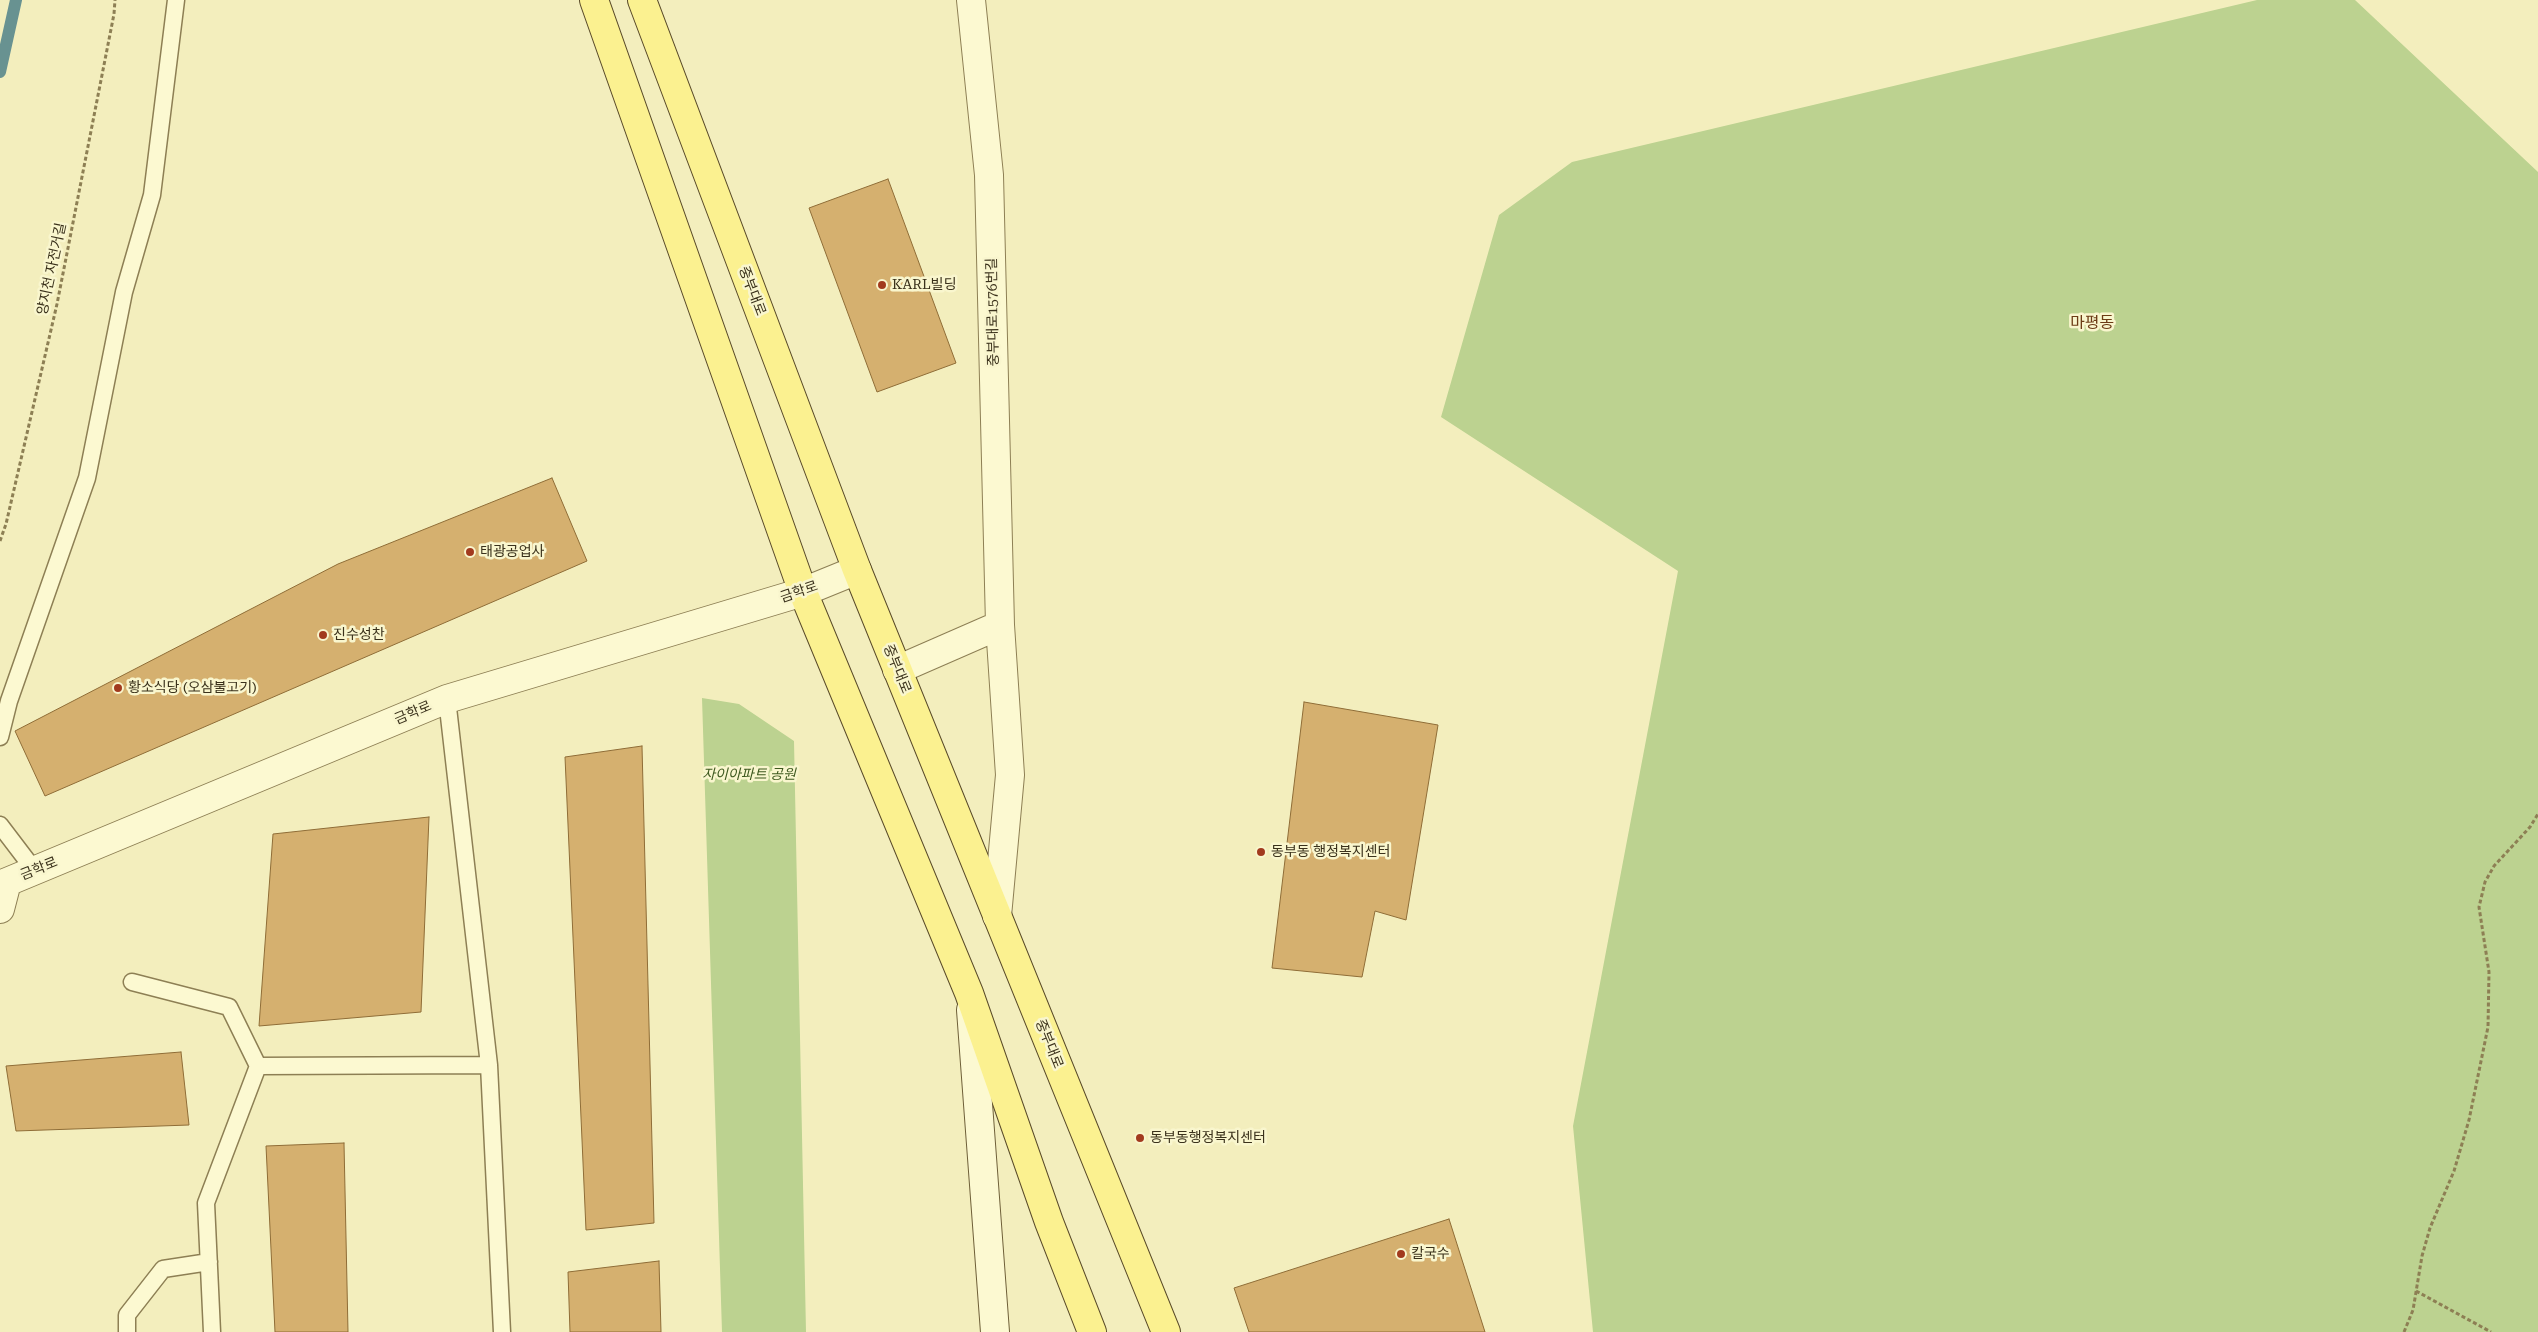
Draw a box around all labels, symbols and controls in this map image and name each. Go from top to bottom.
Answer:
street label: 양지천 자전거길 [34,221,70,317]
street label: 중부대로1576번길 [984,258,1002,366]
street label: 중부대로 [735,264,769,318]
place label: KARL빌딩 [892,277,956,293]
marker: KARL빌딩 [876,279,888,291]
district label: 마평동 [2070,313,2114,333]
place label: 태광공업사 [480,544,544,560]
marker: 태광공업사 [464,546,476,558]
street label: 금학로 [778,578,820,606]
place label: 진수성찬 [333,627,385,643]
marker: 진수성찬 [317,629,329,641]
street label: 중부대로 [880,642,914,696]
place label: 황소식당 (오삼불고기) [128,680,257,696]
marker: 황소식당 (오삼불고기) [112,682,124,694]
street label: 금학로 [392,698,434,728]
park label: 자이아파트 공원 [702,767,796,783]
place label: 동부동 행정복지센터 [1271,844,1390,860]
marker: 동부동 행정복지센터 [1255,846,1267,858]
street label: 금학로 [18,854,60,884]
street label: 중부대로 [1032,1017,1066,1071]
place label: 동부동행정복지센터 [1150,1130,1266,1146]
marker: 동부동행정복지센터 [1134,1132,1146,1144]
place label: 칼국수 [1411,1246,1450,1262]
marker: 칼국수 [1395,1248,1407,1260]

